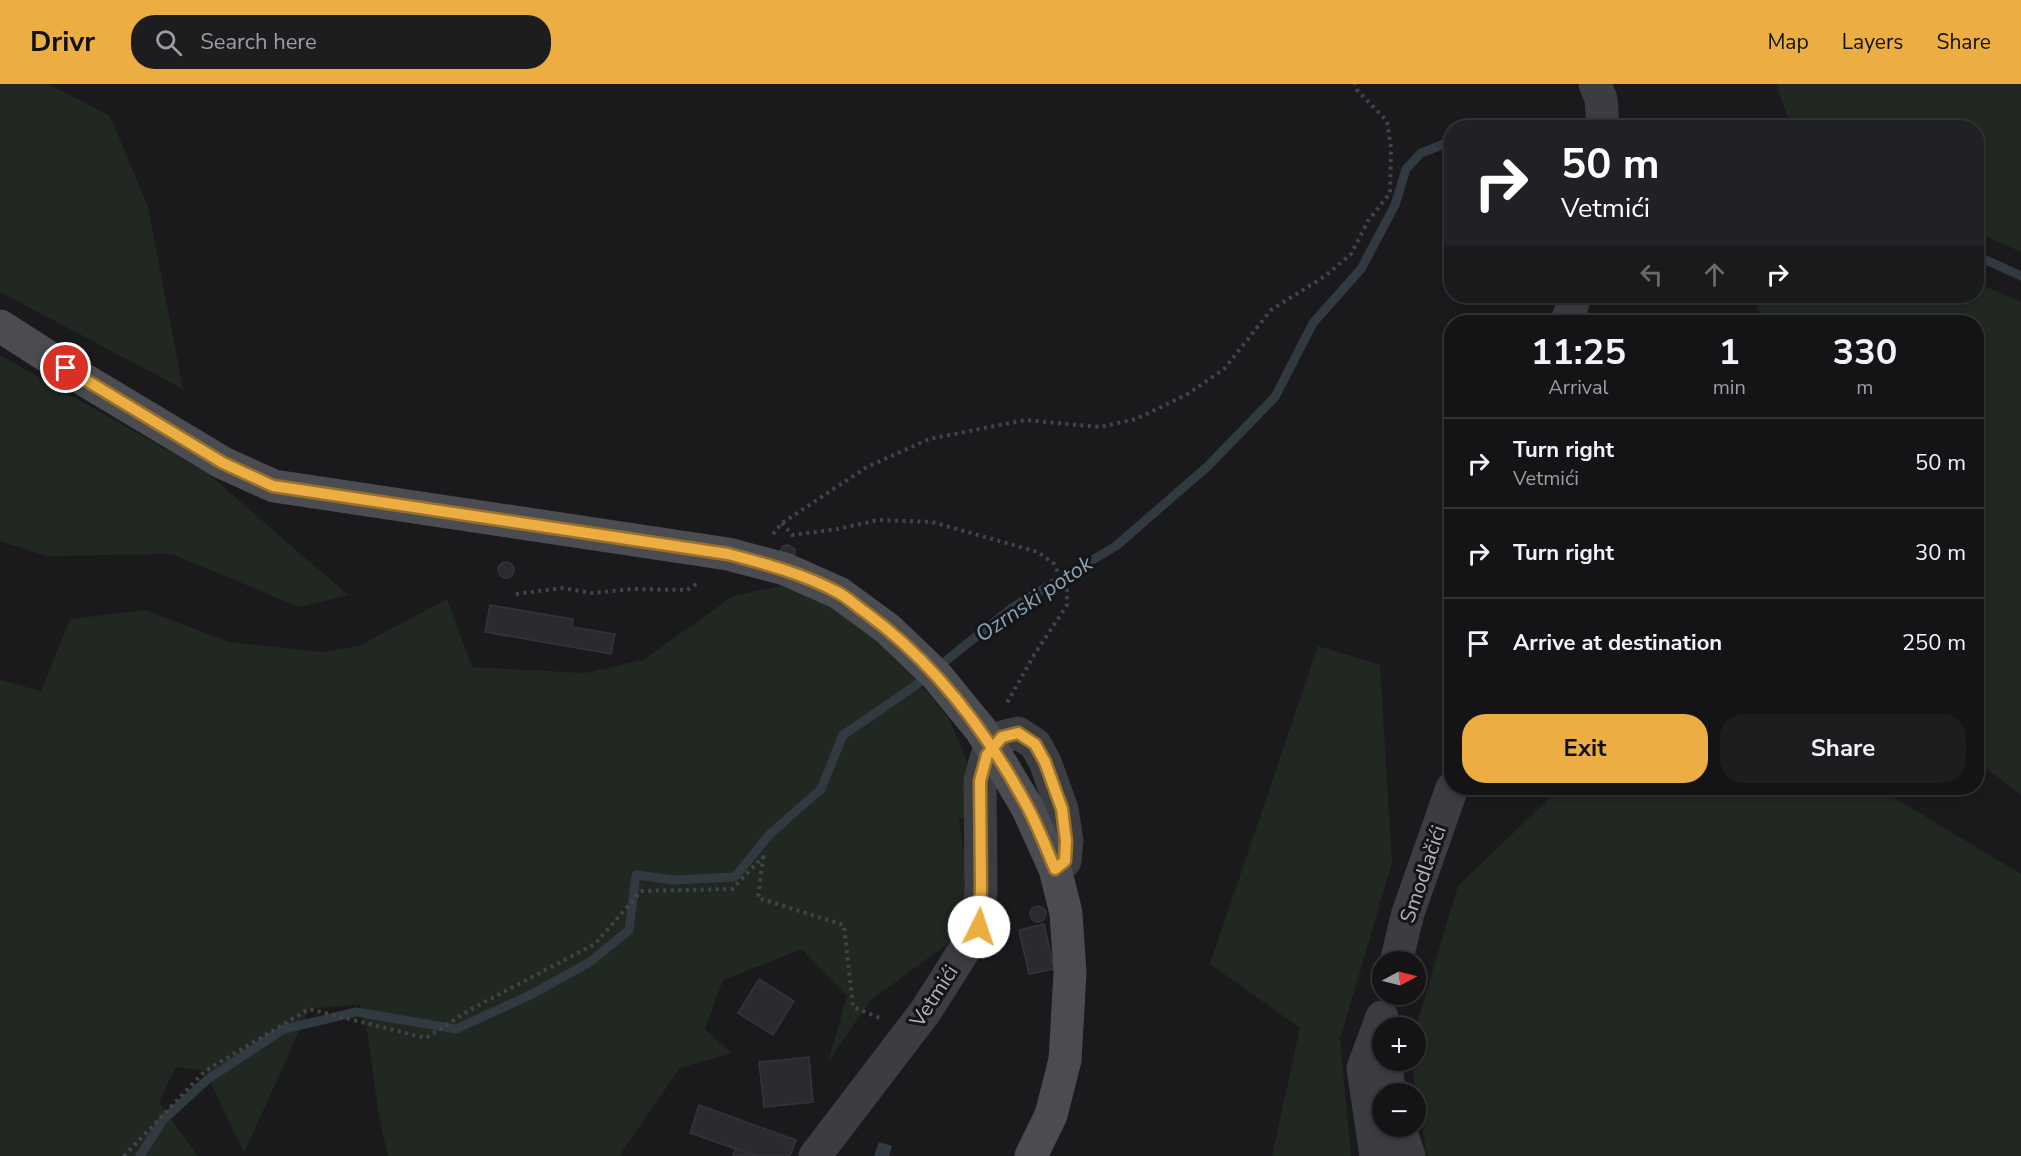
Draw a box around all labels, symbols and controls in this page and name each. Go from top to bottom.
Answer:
search box [131,15,551,69]
text: Drivr [30,23,95,61]
icon: search [152,26,185,59]
text: Search here [200,27,317,57]
text: Map [1767,28,1809,56]
text: Layers [1842,28,1903,56]
text: Share [1936,28,1991,56]
text: 50 m [1561,136,1660,193]
icon: right [1462,144,1540,222]
text: Vetmići [1561,190,1650,227]
icon: left [1635,258,1668,291]
icon: ahead [1698,258,1731,291]
icon: right [1761,258,1794,291]
text: 11:25 [1531,328,1626,377]
text: 1 [1718,328,1740,377]
text: 330 [1832,328,1897,377]
pin [40,342,91,393]
icon: arrive [49,351,82,384]
text: Arrival [1548,374,1608,401]
text: min [1713,374,1746,401]
text: m [1856,374,1873,401]
text: Turn right [1513,435,1614,465]
icon: right [1462,447,1495,480]
text: 50 m [1915,448,1966,478]
text: Vetmići [1513,465,1579,492]
icon: right [1462,537,1495,570]
text: Turn right [1513,538,1614,568]
text: 30 m [1915,538,1966,568]
water label: Ozrnski potok [969,548,1099,649]
icon: arrive [1462,627,1495,660]
text: Arrive at destination [1513,628,1722,658]
text: 250 m [1902,628,1966,658]
button: Exit [1462,714,1708,783]
button: Share [1720,714,1966,783]
street label: Smodlačići [1393,822,1453,926]
position arrow [947,895,1011,959]
north arrow [1372,951,1426,1005]
map controls [1372,951,1426,1137]
street label: Vetmići [903,959,965,1033]
button: + [1372,1017,1426,1071]
button: − [1372,1083,1426,1137]

